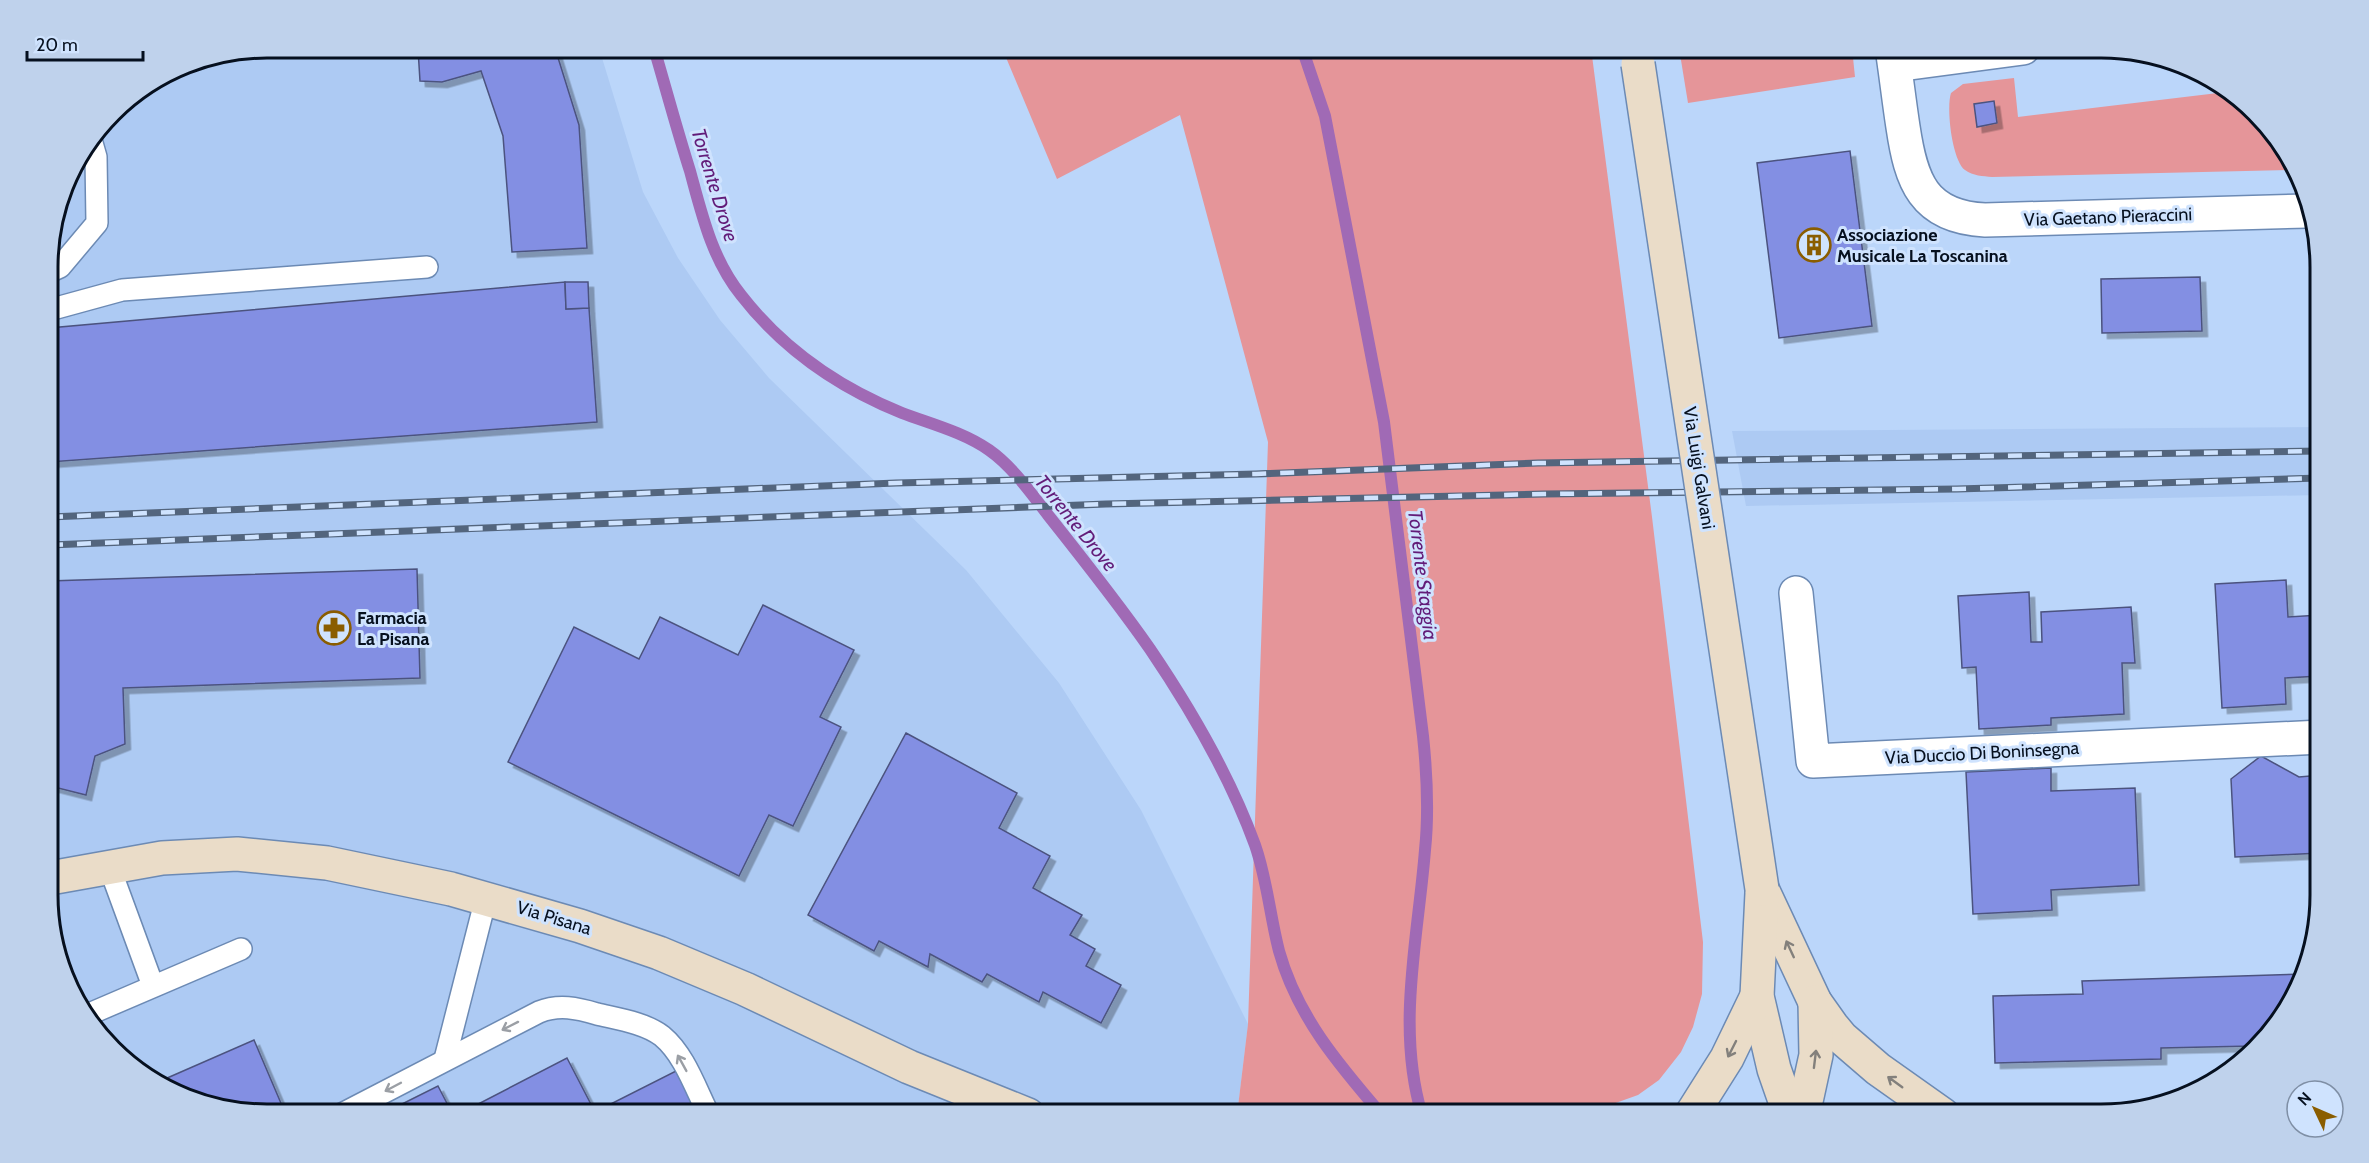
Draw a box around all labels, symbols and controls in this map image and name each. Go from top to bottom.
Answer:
scale bar [27,24,142,62]
text: 20 m [36,34,78,56]
water label: Torrente Drove [686,125,744,245]
street label: Via Gaetano Pieraccini [2024,203,2192,231]
place label: Associazione Musicale La Toscanina [1837,224,2008,267]
building icon: Associazione Musicale La Toscanina [1796,227,1832,263]
street label: Via Luigi Galvani [1678,405,1720,531]
water label: Torrente Drove [1030,470,1122,576]
water label: Torrente Staggia [1403,509,1443,641]
place label: Farmacia La Pisana [357,607,429,650]
pharmacy icon: Farmacia La Pisana [316,610,352,646]
street label: Via Duccio Di Boninsegna [1884,737,2080,769]
street label: Via Pisana [514,896,594,940]
one-way arrow [1783,941,1795,959]
one-way arrow [501,1021,519,1033]
one-way arrow [1726,1040,1737,1058]
one-way arrow [1809,1049,1820,1069]
one-way arrow [676,1055,688,1072]
one-way arrow [1887,1076,1903,1088]
north arrow [2285,1079,2345,1139]
one-way arrow [385,1081,403,1093]
text: N [2294,1088,2315,1110]

